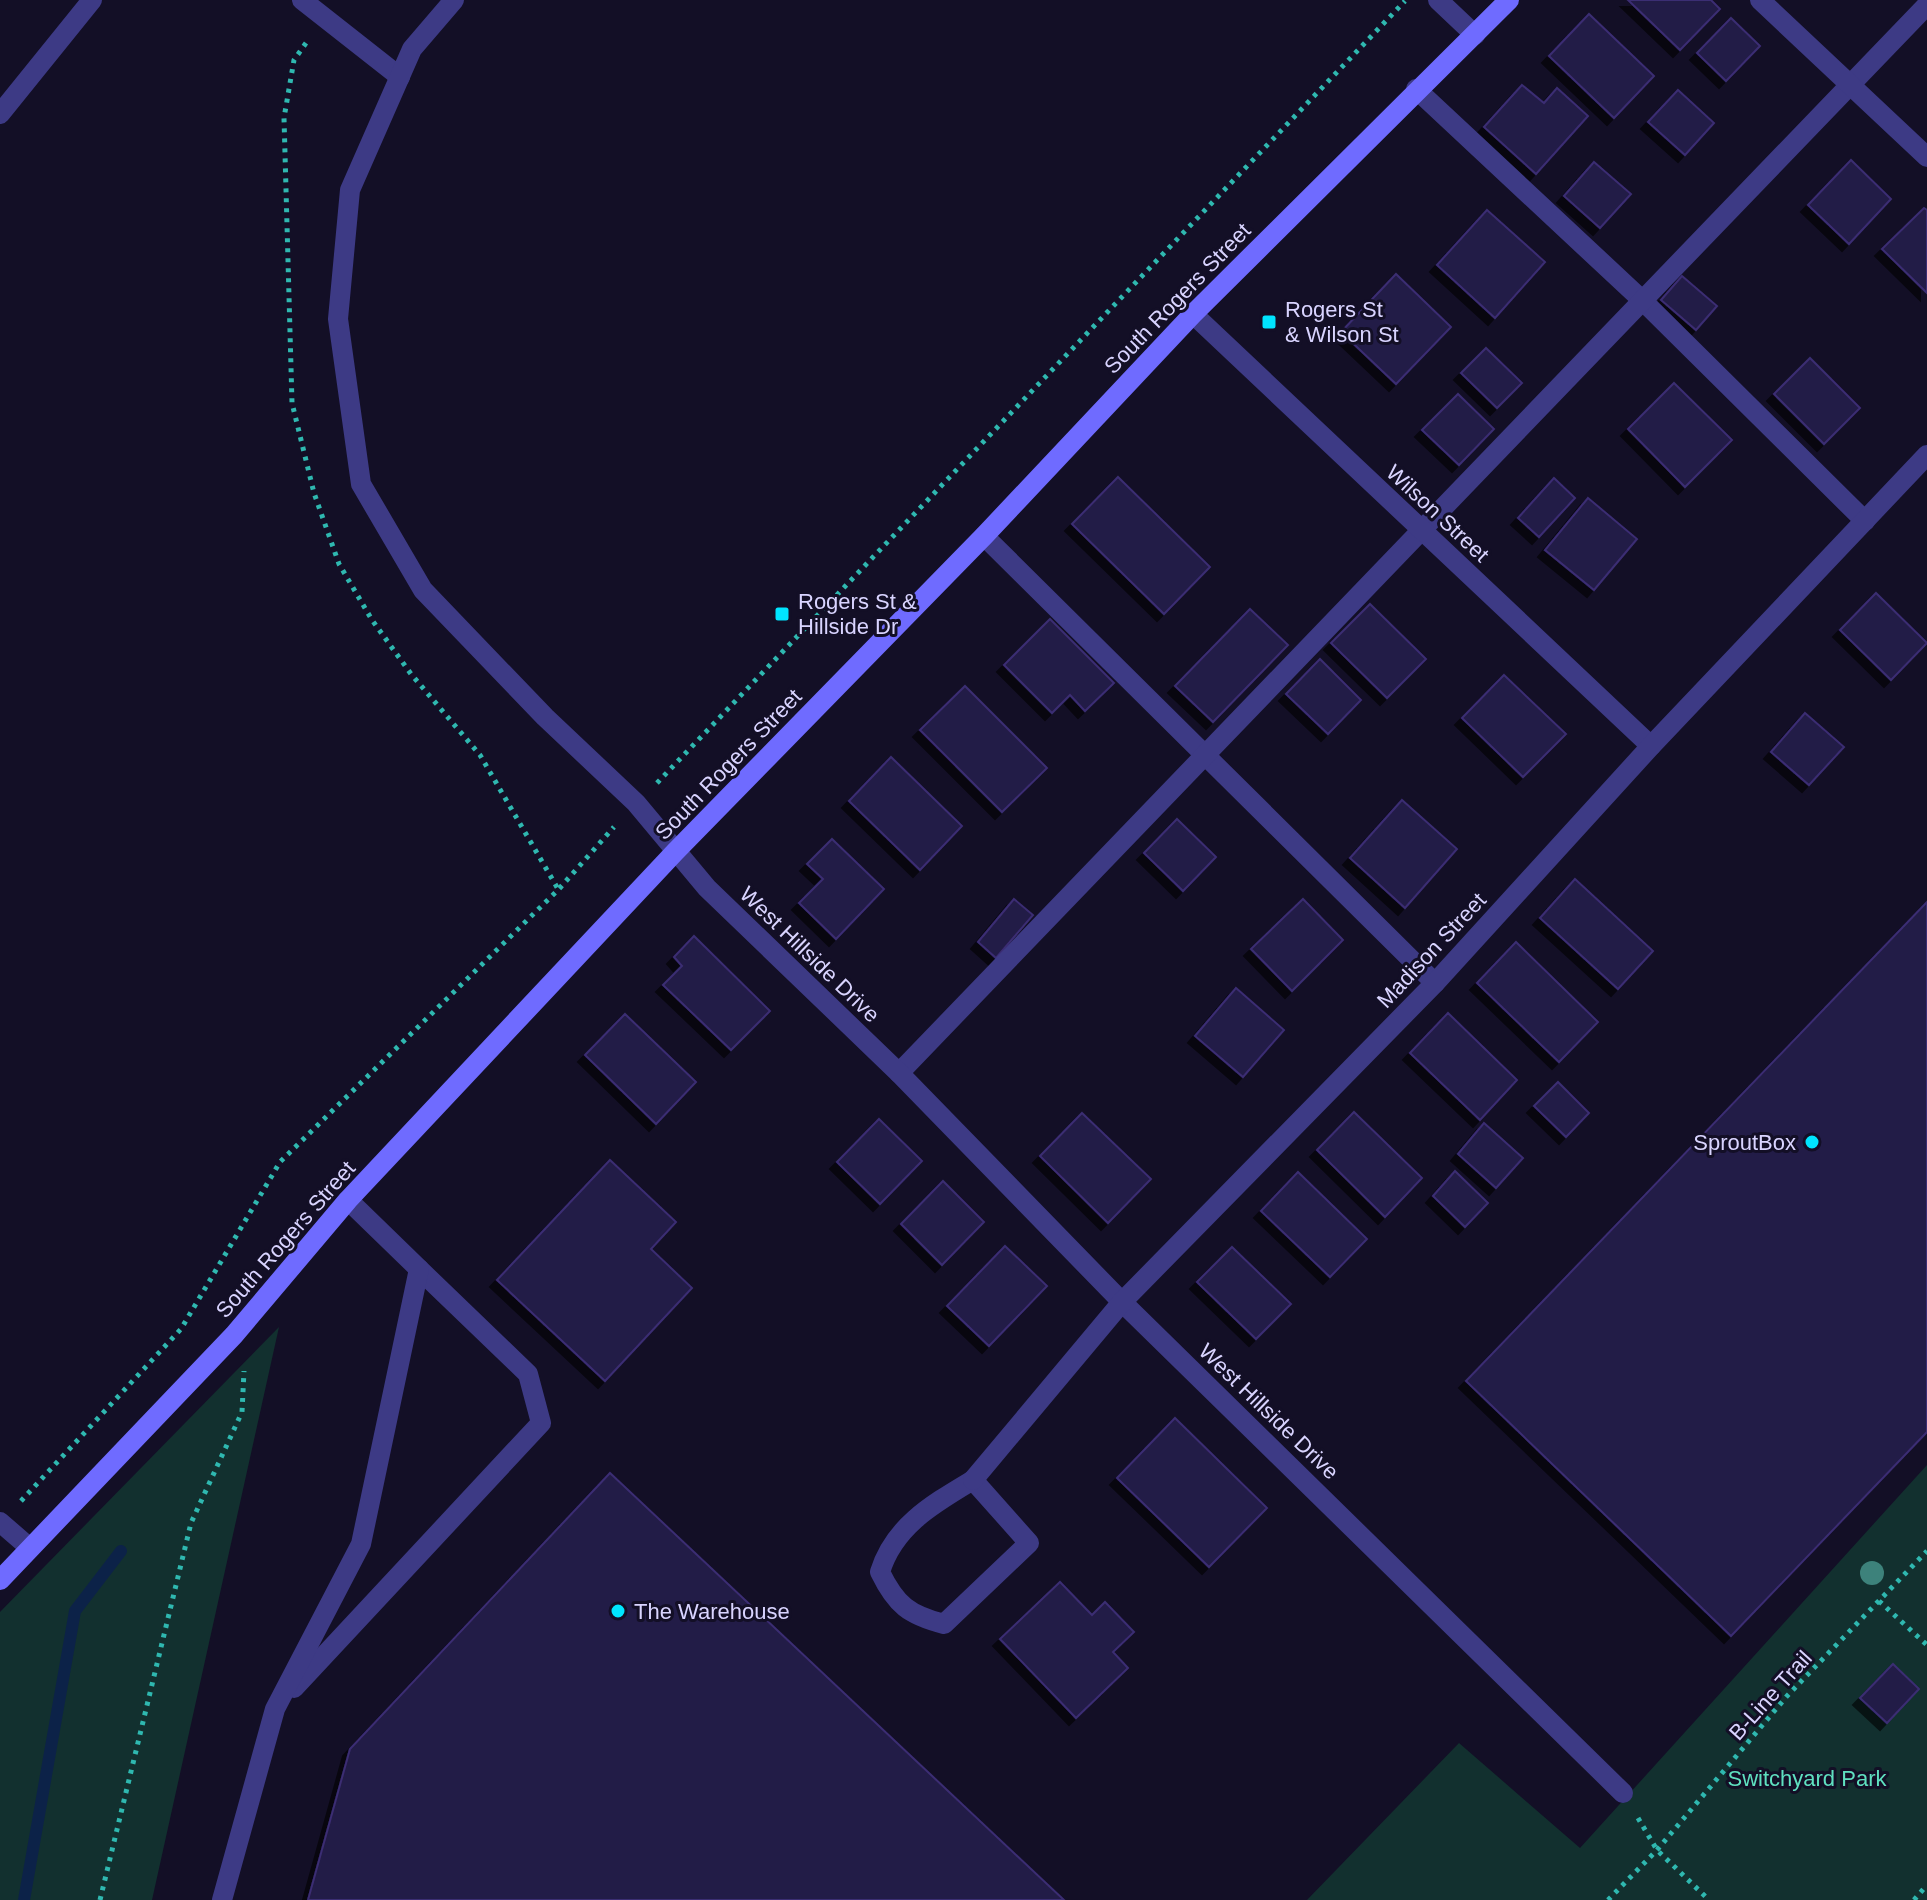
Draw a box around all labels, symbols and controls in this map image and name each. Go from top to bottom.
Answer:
street label: South Rogers Street [1099,218,1256,379]
place label: Rogers St & Wilson St [1285,297,1399,347]
marker: Rogers St & Wilson St [1260,313,1278,331]
street label: Wilson Street [1381,460,1494,567]
place label: Rogers St & Hillside Dr [798,589,917,639]
marker: Rogers St & Hillside Dr [773,605,791,623]
street label: South Rogers Street [650,684,807,845]
street label: West Hillside Drive [735,881,885,1027]
street label: Madison Street [1372,888,1491,1013]
place label: SproutBox [1693,1130,1796,1155]
marker: SproutBox [1803,1133,1821,1151]
street label: South Rogers Street [211,1156,360,1323]
street label: West Hillside Drive [1194,1338,1344,1484]
place label: The Warehouse [634,1599,790,1624]
marker: The Warehouse [609,1602,627,1620]
street label: B-Line Trail [1724,1646,1817,1745]
park label: Switchyard Park [1728,1766,1887,1791]

